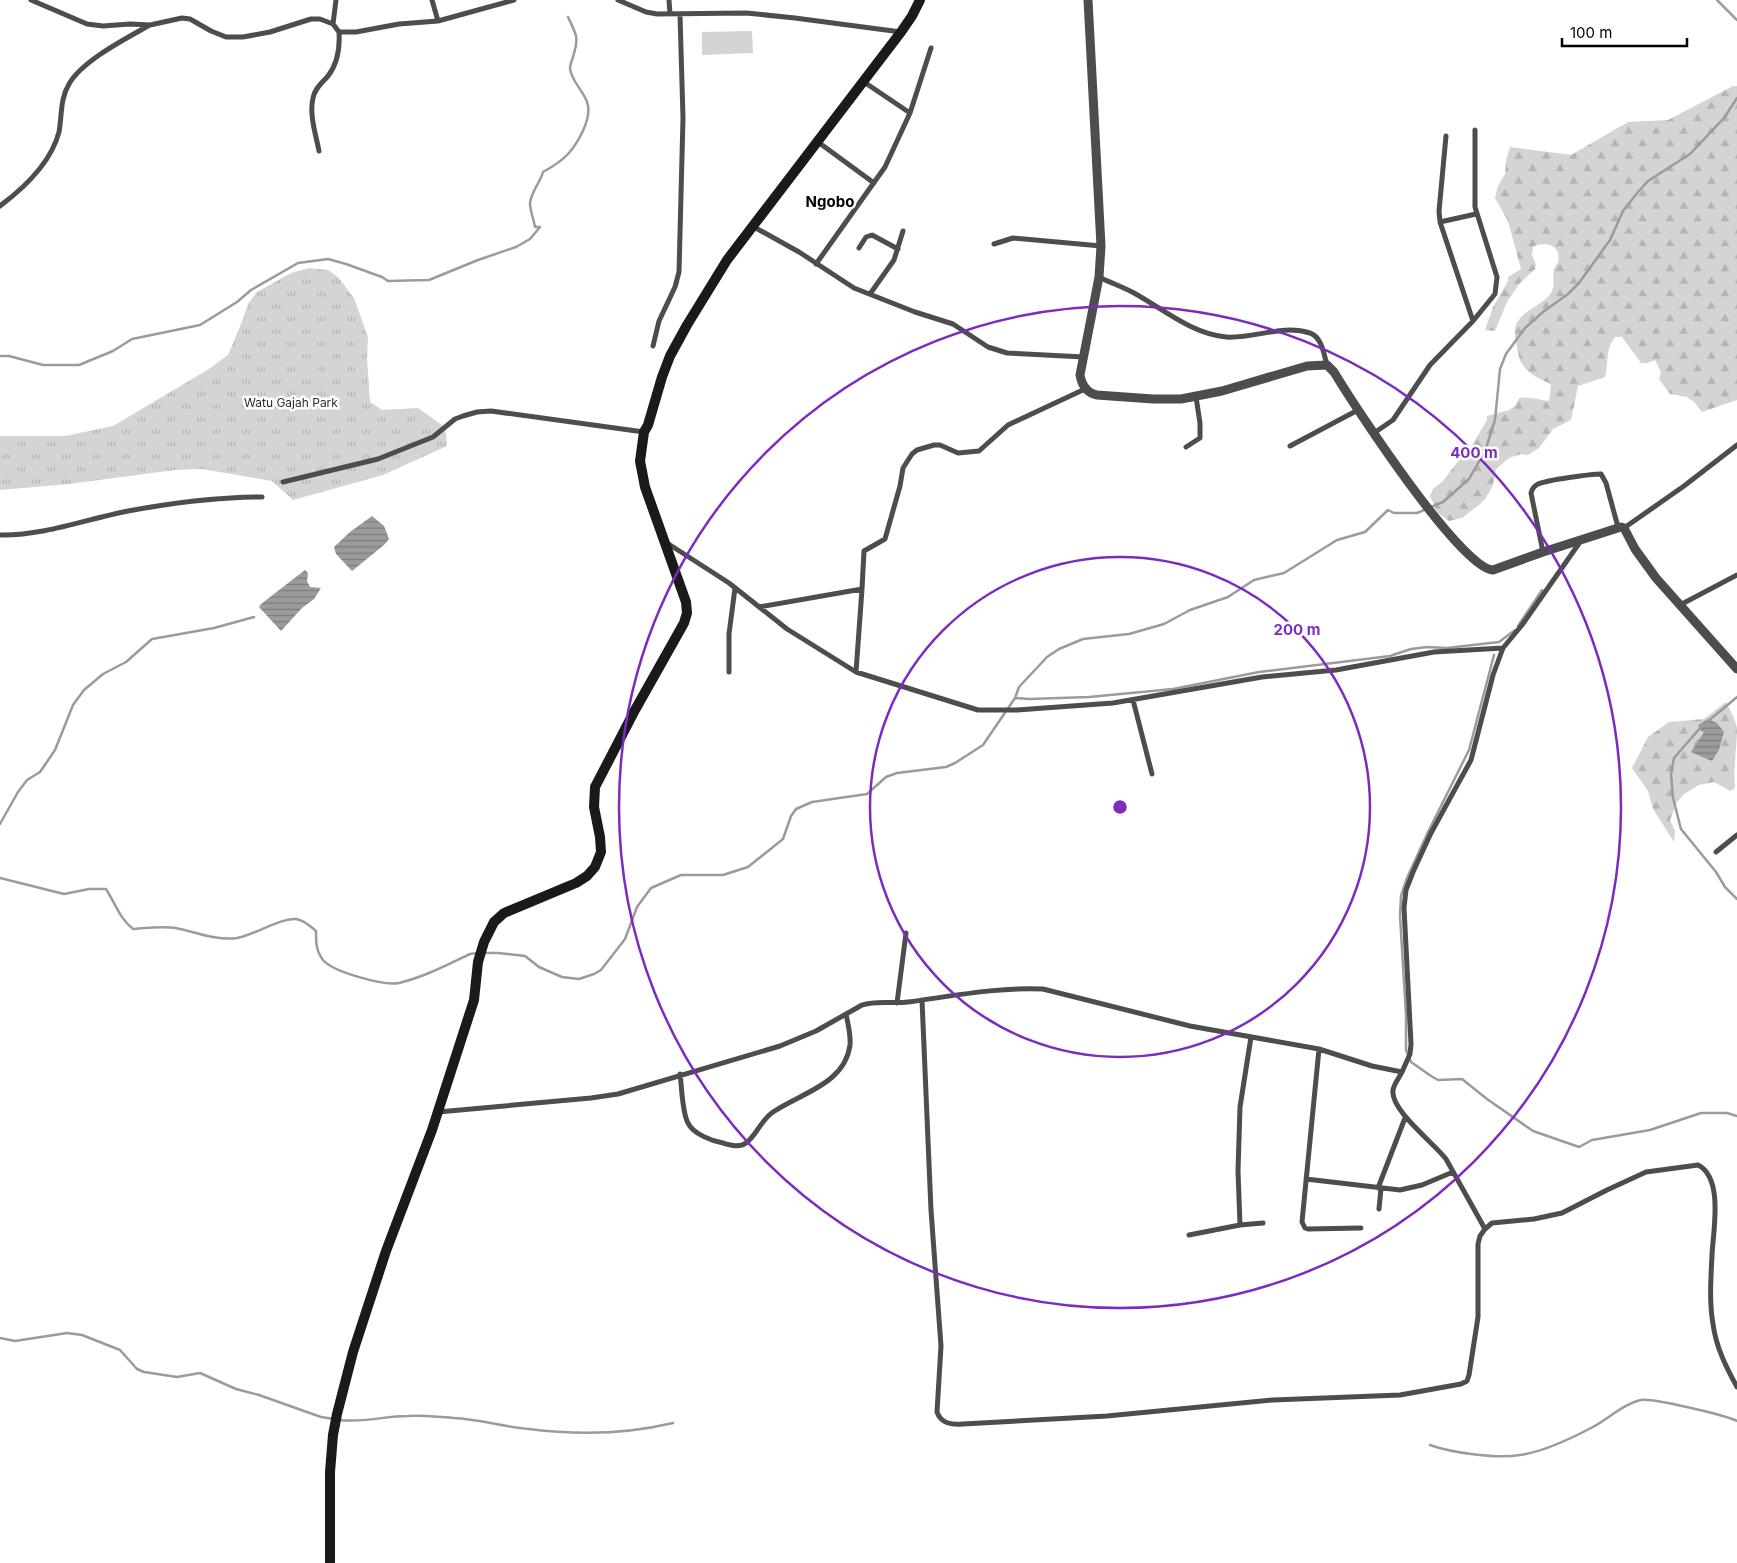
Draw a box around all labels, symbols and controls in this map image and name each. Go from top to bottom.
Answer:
scale bar [1562,15,1687,47]
text: 100 m [1570,23,1612,42]
district label: Ngobo [806,192,854,211]
park label: Watu Gajah Park [244,395,338,410]
text: 400 m [1450,443,1498,462]
text: 200 m [1274,620,1320,639]
centre of rings [1111,798,1129,816]

